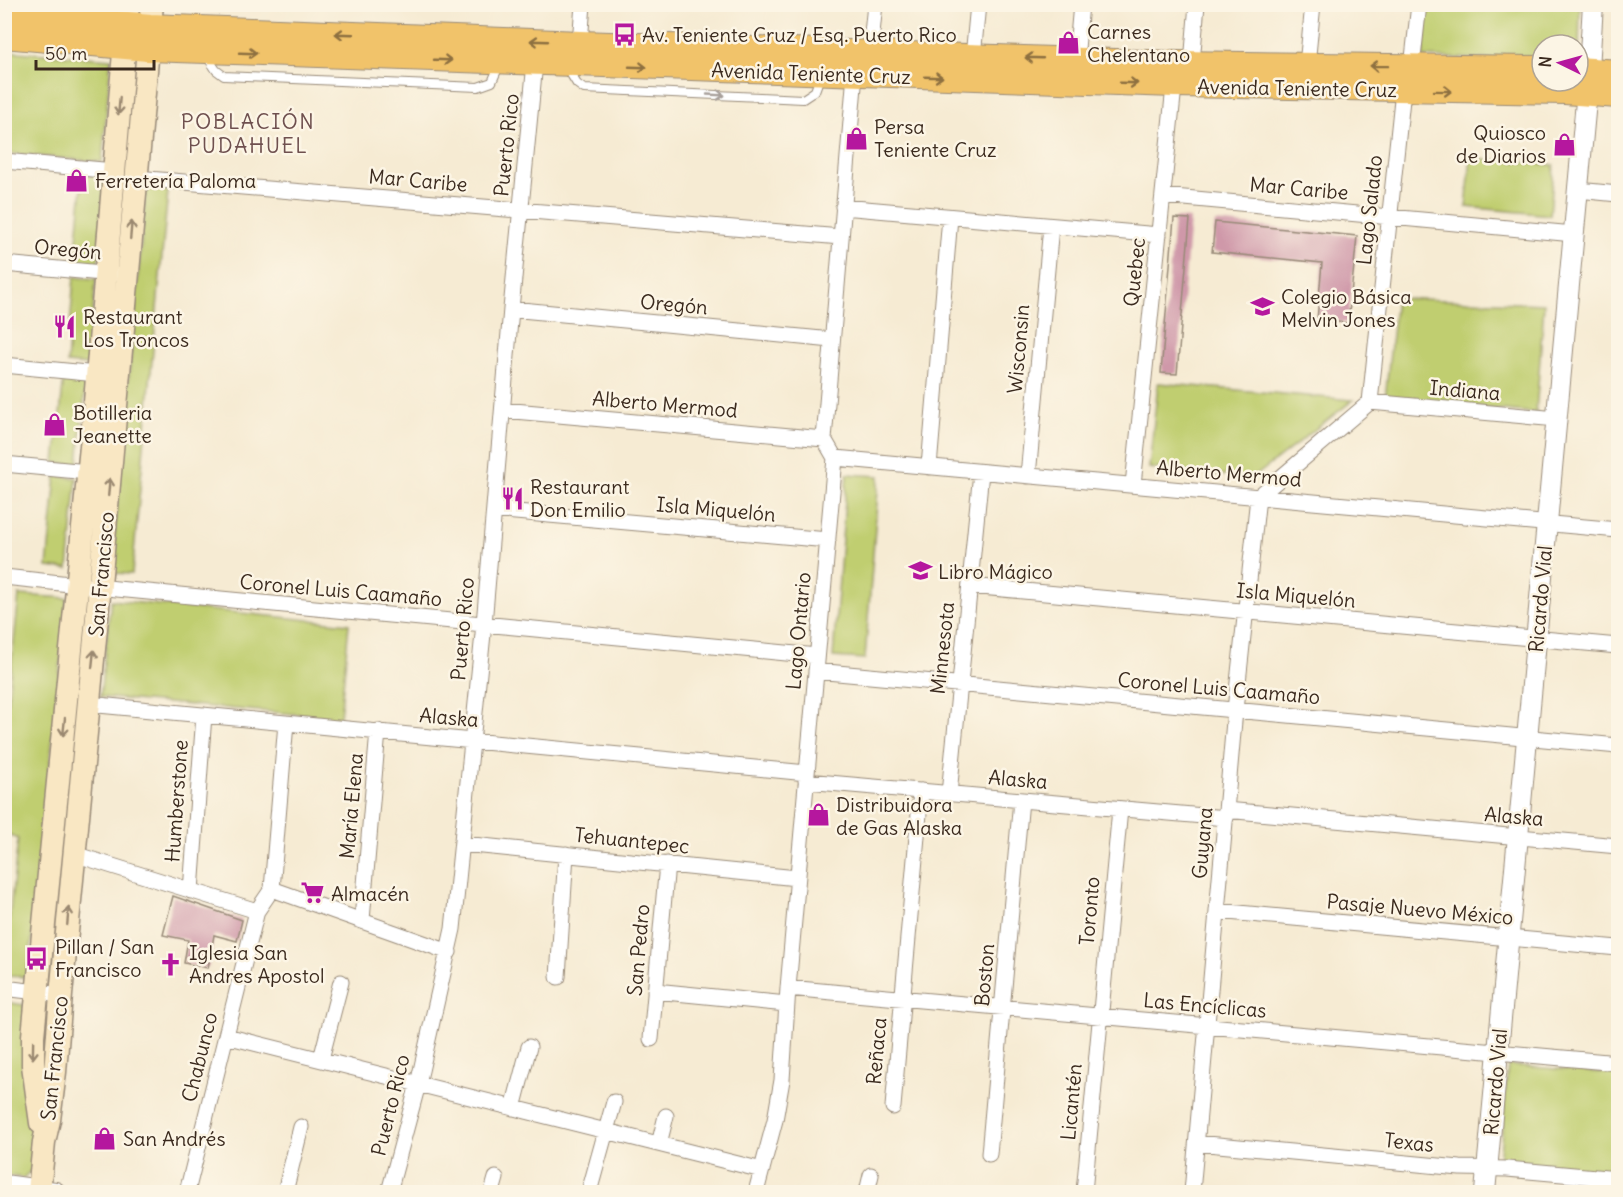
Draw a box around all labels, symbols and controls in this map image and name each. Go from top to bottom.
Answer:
place label: Carnes Chelentano [1087,19,1190,67]
bus stop icon: Av. Teniente Cruz / Esq. Puerto Rico [611,21,637,47]
place label: Av. Teniente Cruz / Esq. Puerto Rico [642,22,957,47]
one-way arrow [335,28,354,39]
shop icon: Carnes Chelentano [1056,29,1082,55]
scale bar [36,33,154,71]
north arrow [1530,33,1590,93]
one-way arrow [529,36,549,47]
text: 50 m [45,42,87,65]
one-way arrow [238,47,258,58]
one-way arrow [1024,53,1044,64]
one-way arrow [433,54,453,65]
text: N [1535,55,1556,68]
street label: Avenida Teniente Cruz [711,57,911,89]
one-way arrow [1369,60,1389,72]
one-way arrow [628,61,648,73]
one-way arrow [924,71,944,83]
street label: Avenida Teniente Cruz [1197,74,1397,102]
one-way arrow [1119,78,1139,89]
one-way arrow [1433,85,1453,97]
one-way arrow [705,90,725,101]
street label: Puerto Rico [488,92,524,198]
one-way arrow [113,96,124,116]
district label: POBLACIÓN PUDAHUEL [181,108,315,159]
place label: Persa Teniente Cruz [874,114,997,162]
place label: Quiosco de Diarios [1456,120,1546,168]
shop icon: Persa Teniente Cruz [843,125,869,151]
shop icon: Quiosco de Diarios [1551,131,1577,157]
street label: Lago Salado [1351,154,1387,266]
street label: Mar Caribe [367,163,469,197]
shop icon: Ferretería Paloma [64,167,90,193]
place label: Ferretería Paloma [95,168,256,193]
street label: Mar Caribe [1248,171,1350,205]
one-way arrow [126,221,137,241]
street label: Oregón [33,234,103,264]
street label: Quebec [1118,236,1150,308]
place label: Colegio Básica Melvin Jones [1281,284,1412,332]
street label: Oregón [639,289,709,319]
school or university icon: Colegio Básica Melvin Jones [1250,294,1276,320]
street label: Wisconsin [1002,303,1034,395]
place label: Restaurant Los Troncos [83,304,189,352]
restaurant icon: Restaurant Los Troncos [52,314,78,340]
street label: Indiana [1429,374,1501,406]
street label: Alberto Mermod [591,385,739,423]
place label: Botilleria Jeanette [73,400,152,448]
shop icon: Botilleria Jeanette [42,411,68,437]
street label: Alberto Mermod [1155,454,1303,492]
place label: Restaurant Don Emilio [530,474,630,522]
one-way arrow [104,478,115,498]
restaurant icon: Restaurant Don Emilio [499,485,525,511]
street label: Isla Miquelón [655,491,777,527]
street label: San Francisco [83,510,119,638]
street label: Ricardo Vial [1523,544,1557,654]
school or university icon: Libro Mágico [907,558,933,584]
place label: Libro Mágico [938,559,1053,584]
street label: Coronel Luis Caamaño [239,569,443,611]
street label: Lago Ontario [780,571,816,691]
street label: Puerto Rico [445,576,479,682]
street label: Isla Miquelón [1235,577,1357,613]
street label: Minnesota [925,600,959,696]
one-way arrow [88,650,99,670]
street label: Coronel Luis Caamaño [1117,667,1321,709]
street label: Alaska [418,702,480,732]
one-way arrow [58,716,69,736]
street label: Humberstone [159,739,193,863]
street label: María Elena [334,752,368,860]
street label: Alaska [987,764,1049,794]
place label: Distribuidora de Gas Alaska [836,792,962,840]
street label: Alaska [1483,801,1545,831]
shop icon: Distribuidora de Gas Alaska [805,802,831,828]
street label: Guyana [1186,806,1218,880]
street label: Tehuantepec [573,822,691,858]
street label: Toronto [1074,876,1104,946]
supermarket icon: Almacén [300,880,326,906]
place label: Almacén [331,881,409,906]
street label: Pasaje Nuevo México [1325,888,1515,930]
street label: San Pedro [622,903,654,997]
one-way arrow [63,907,74,927]
place label: Pillan / San Francisco [55,934,154,982]
place label: Iglesia San Andres Apostol [189,940,324,988]
street label: Boston [969,943,999,1007]
bus stop icon: Pillan / San Francisco [24,945,50,971]
church icon: Iglesia San Andres Apostol [158,951,184,977]
street label: Las Encíclicas [1142,987,1268,1023]
street label: San Francisco [35,994,73,1122]
street label: Chabunco [176,1010,222,1104]
street label: Reñaca [861,1016,891,1086]
street label: Ricardo Vial [1478,1027,1512,1137]
one-way arrow [27,1039,39,1059]
street label: Puerto Rico [365,1052,415,1158]
street label: Licantén [1055,1063,1087,1141]
shop icon: San Andrés [92,1125,118,1151]
place label: San Andrés [123,1126,226,1151]
street label: Texas [1383,1127,1435,1157]

